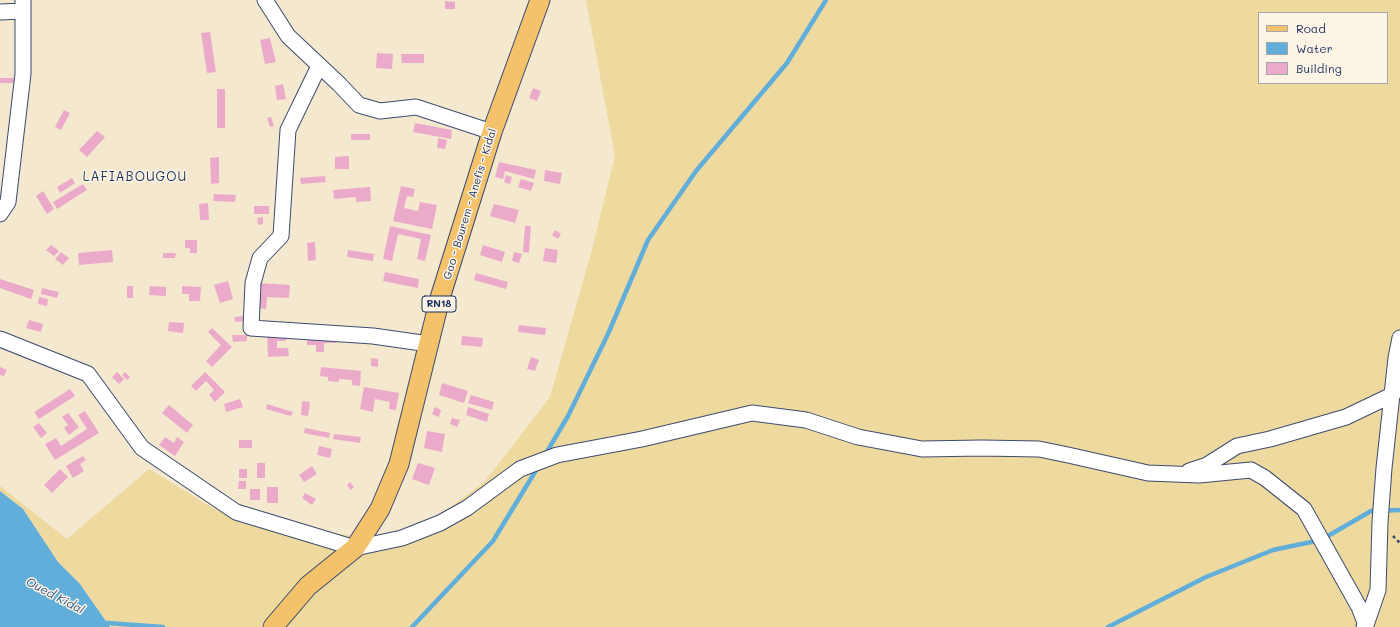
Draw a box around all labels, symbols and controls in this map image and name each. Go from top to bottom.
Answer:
legend [1258,12,1388,84]
text: Road [1296,20,1326,36]
text: Water [1296,40,1333,56]
text: Building [1296,60,1342,76]
street label: Gao - Bourem - Anefis - Kidal [441,127,499,281]
district label: LAFIABOUGOU [83,169,187,185]
road number: RN18 [422,296,456,312]
water label: Oued Kidal [23,575,87,617]

